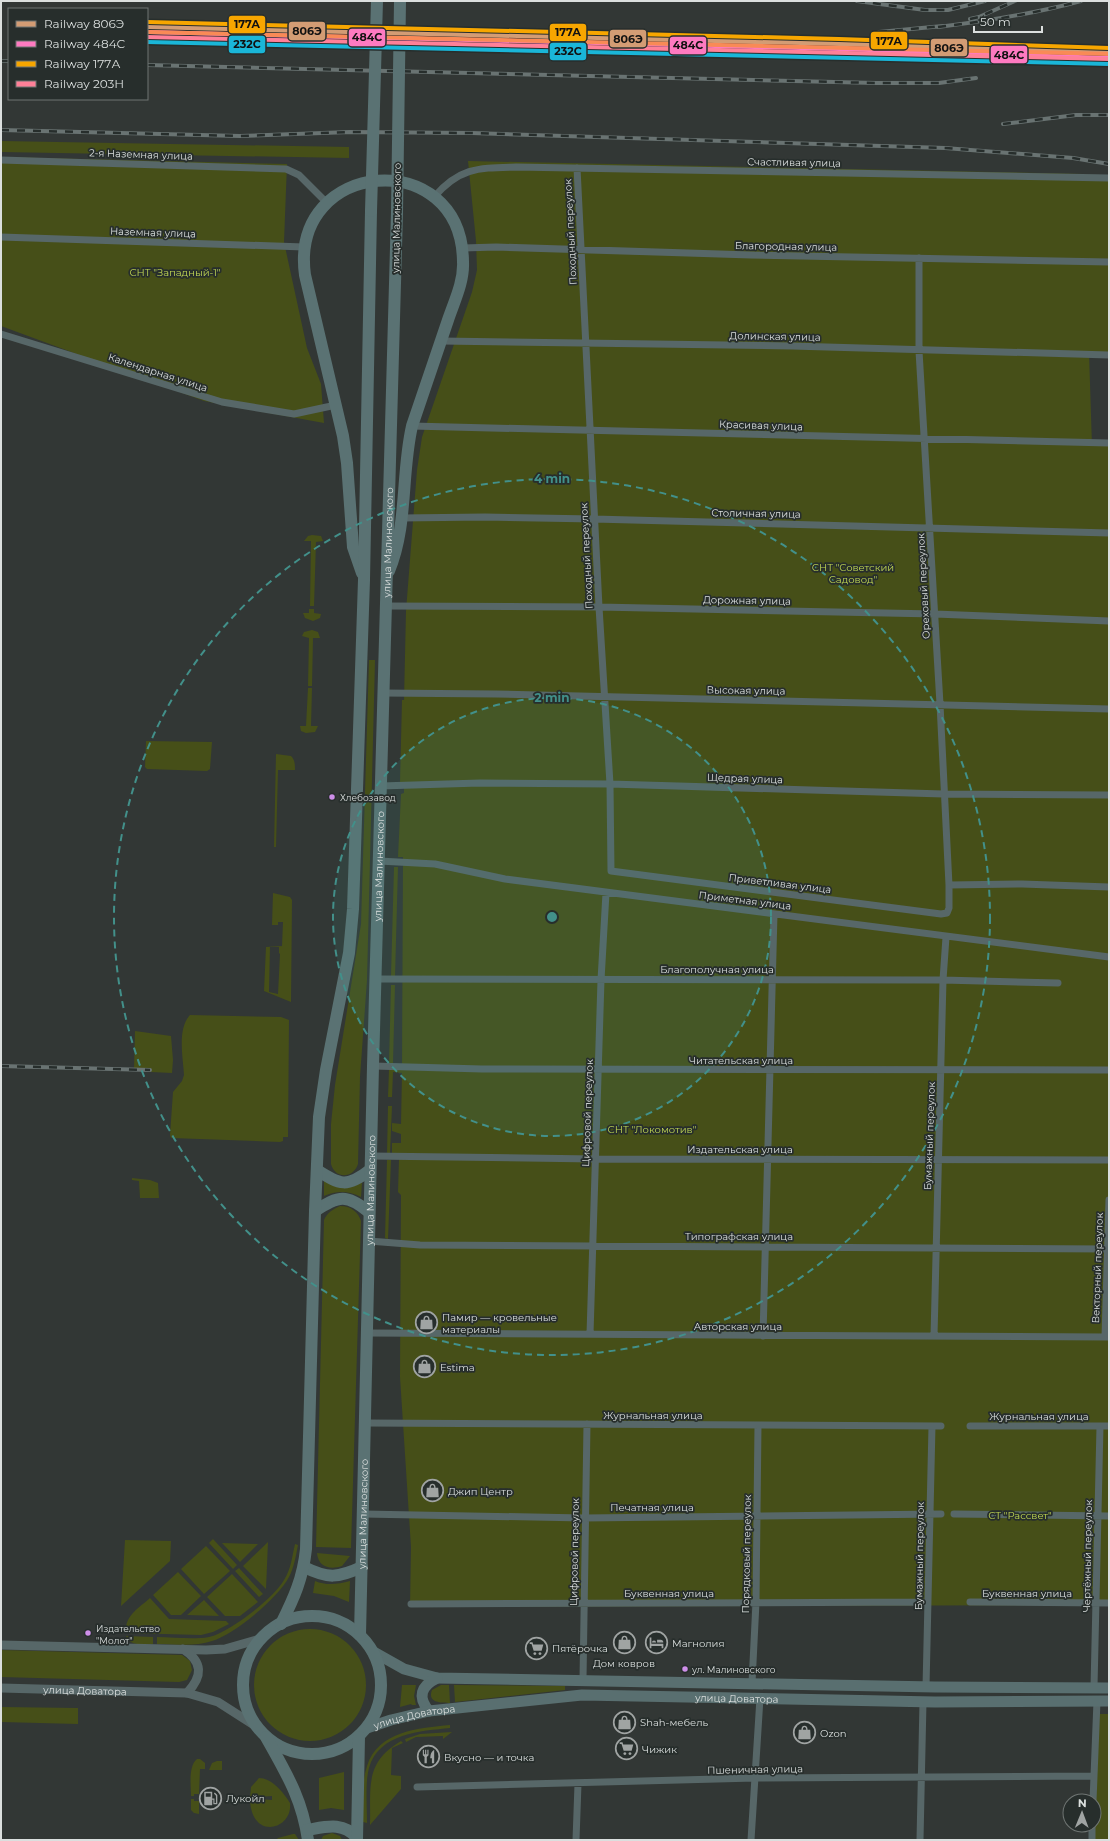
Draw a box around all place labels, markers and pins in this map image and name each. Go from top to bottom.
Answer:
marker: Хлебозавод [327,792,337,802]
place label: Хлебозавод [340,792,396,803]
centre of rings [545,910,559,924]
shop icon: Памир — кровельные материалы [413,1310,439,1336]
place label: Памир — кровельные материалы [442,1311,557,1336]
shop icon: Estima [412,1354,438,1380]
place label: Estima [440,1361,475,1374]
shop icon: Джип Центр [419,1478,445,1504]
place label: Джип Центр [448,1485,513,1498]
place label: Издательство "Молот" [96,1623,160,1646]
marker: Издательство "Молот" [83,1628,93,1638]
shop icon: Дом ковров [611,1630,637,1656]
hotel icon: Магнолия [644,1630,670,1656]
supermarket icon: Пятёрочка [523,1635,549,1661]
place label: Магнолия [672,1637,725,1650]
place label: Пятёрочка [552,1642,608,1655]
place label: Дом ковров [593,1657,655,1670]
marker: ул. Малиновского [680,1664,690,1674]
place label: ул. Малиновского [691,1664,776,1675]
shop icon: Shah-мебель [612,1709,638,1735]
place label: Shah-мебель [640,1716,708,1729]
shop icon: Ozon [791,1720,817,1746]
place label: Ozon [820,1727,846,1740]
supermarket icon: Чижик [613,1736,639,1762]
place label: Чижик [642,1743,677,1756]
restaurant icon: Вкусно — и точка [416,1744,442,1770]
place label: Вкусно — и точка [444,1751,534,1764]
fuel station icon: Лукойл [197,1785,223,1811]
place label: Лукойл [226,1792,265,1805]

